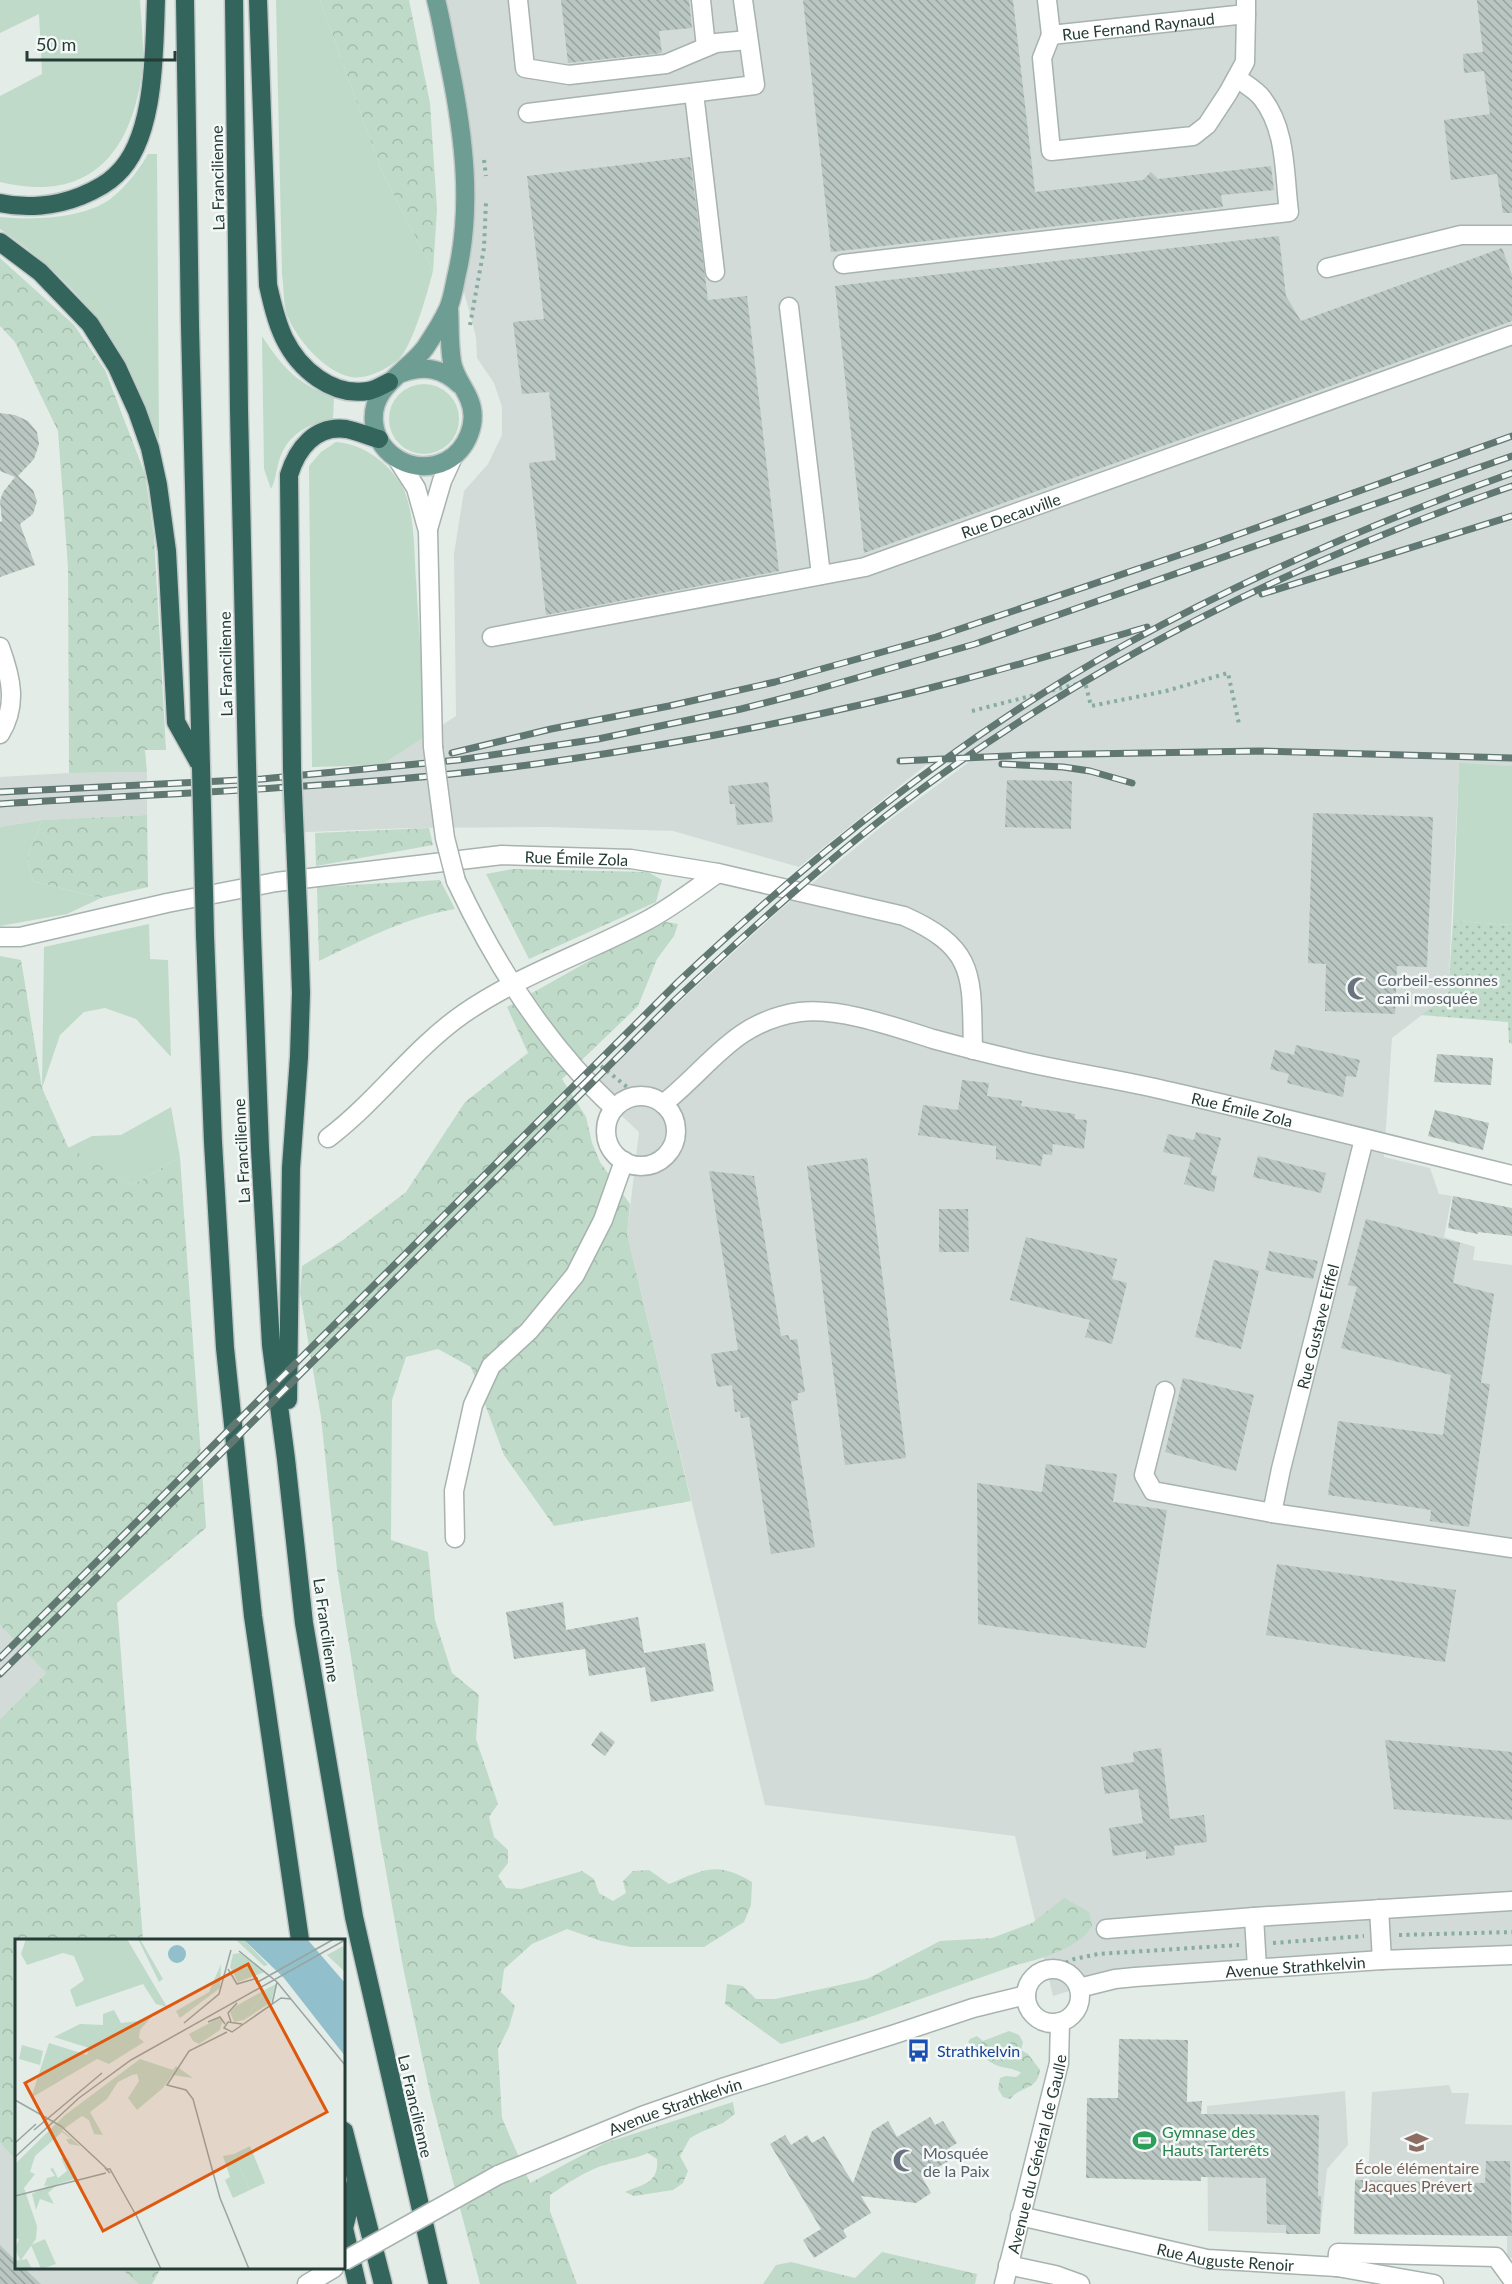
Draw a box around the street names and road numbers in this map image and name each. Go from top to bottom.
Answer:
street label: Rue Fernand Raynaud [1061,8,1216,43]
street label: La Francilienne [207,125,227,231]
street label: Rue Decauville [958,488,1063,541]
street label: La Francilienne [215,611,235,717]
street label: Rue Émile Zola [524,846,629,868]
street label: Rue Émile Zola [1190,1087,1295,1130]
street label: La Francilienne [229,1098,253,1204]
street label: Rue Gustave Eiffel [1292,1262,1342,1391]
street label: La Francilienne [310,1577,344,1683]
street label: Avenue Strathkelvin [1225,1952,1366,1980]
street label: La Francilienne [395,2053,437,2159]
street label: Avenue du Général de Gaulle [1002,2054,1069,2255]
street label: Avenue Strathkelvin [605,2073,744,2138]
street label: Rue Auguste Renoir [1155,2238,1295,2274]

